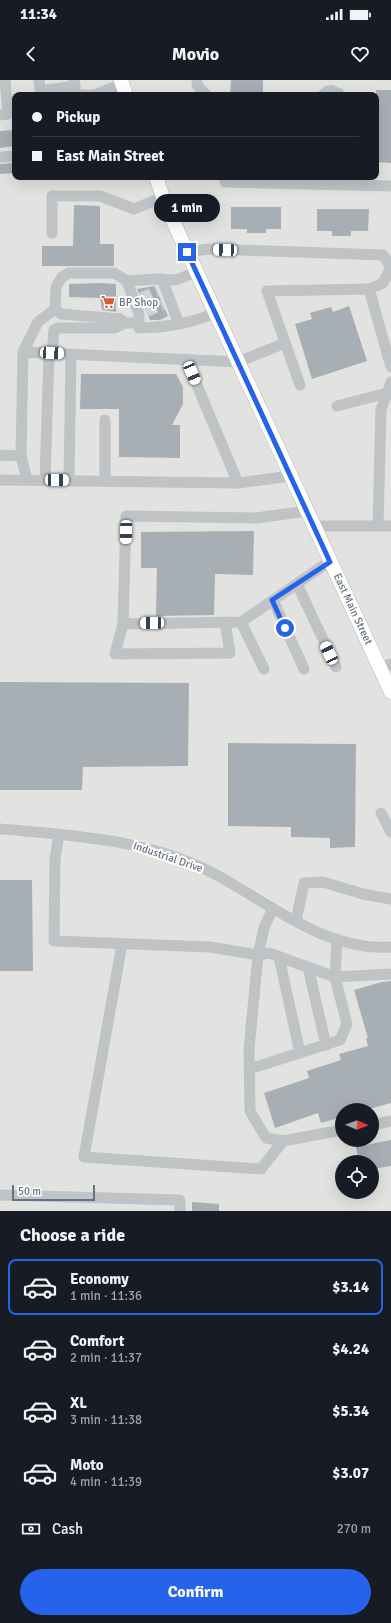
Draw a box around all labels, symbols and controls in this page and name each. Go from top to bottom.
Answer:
text: 11:34 [20,5,57,23]
icon: back [20,43,42,65]
text: Movio [172,43,219,65]
icon: heart [349,43,371,65]
text: Pickup [56,108,100,126]
text: East Main Street [56,147,164,165]
callout: 1 min [154,194,220,222]
text: 1 min [171,200,203,216]
route end [178,243,196,261]
car [213,244,237,256]
supermarket icon: BP Shop [100,294,116,310]
place label: BP Shop [119,296,158,309]
car [40,346,64,360]
car [182,360,202,386]
car [45,474,69,486]
car [120,520,132,544]
street label: East Main Street [331,571,375,647]
car [140,617,164,629]
route start [276,619,294,637]
car [318,640,340,666]
street label: Industrial Drive [131,839,205,875]
north arrow [335,1103,379,1147]
map controls [335,1103,379,1199]
button: locate [335,1155,379,1199]
scale bar [12,1183,95,1202]
text: 50 m [18,1185,41,1198]
text: Choose a ride [20,1224,125,1246]
icon: car [22,1269,58,1305]
text: Economy [70,1270,129,1288]
text: $3.14 [332,1278,369,1296]
text: 1 min · 11:36 [70,1288,142,1304]
icon: car [22,1331,58,1367]
text: Comfort [70,1332,124,1350]
text: $4.24 [332,1340,369,1358]
text: 2 min · 11:37 [70,1350,142,1366]
icon: car [22,1393,58,1429]
text: XL [70,1394,87,1412]
text: $5.34 [332,1402,369,1420]
text: 3 min · 11:38 [70,1412,142,1428]
icon: car [22,1455,58,1491]
text: Moto [70,1456,104,1474]
text: $3.07 [332,1464,369,1482]
text: 4 min · 11:39 [70,1474,142,1490]
icon: cash [20,1518,42,1540]
text: Cash [52,1520,83,1538]
text: 270 m [337,1521,371,1537]
button: Confirm [20,1569,371,1615]

